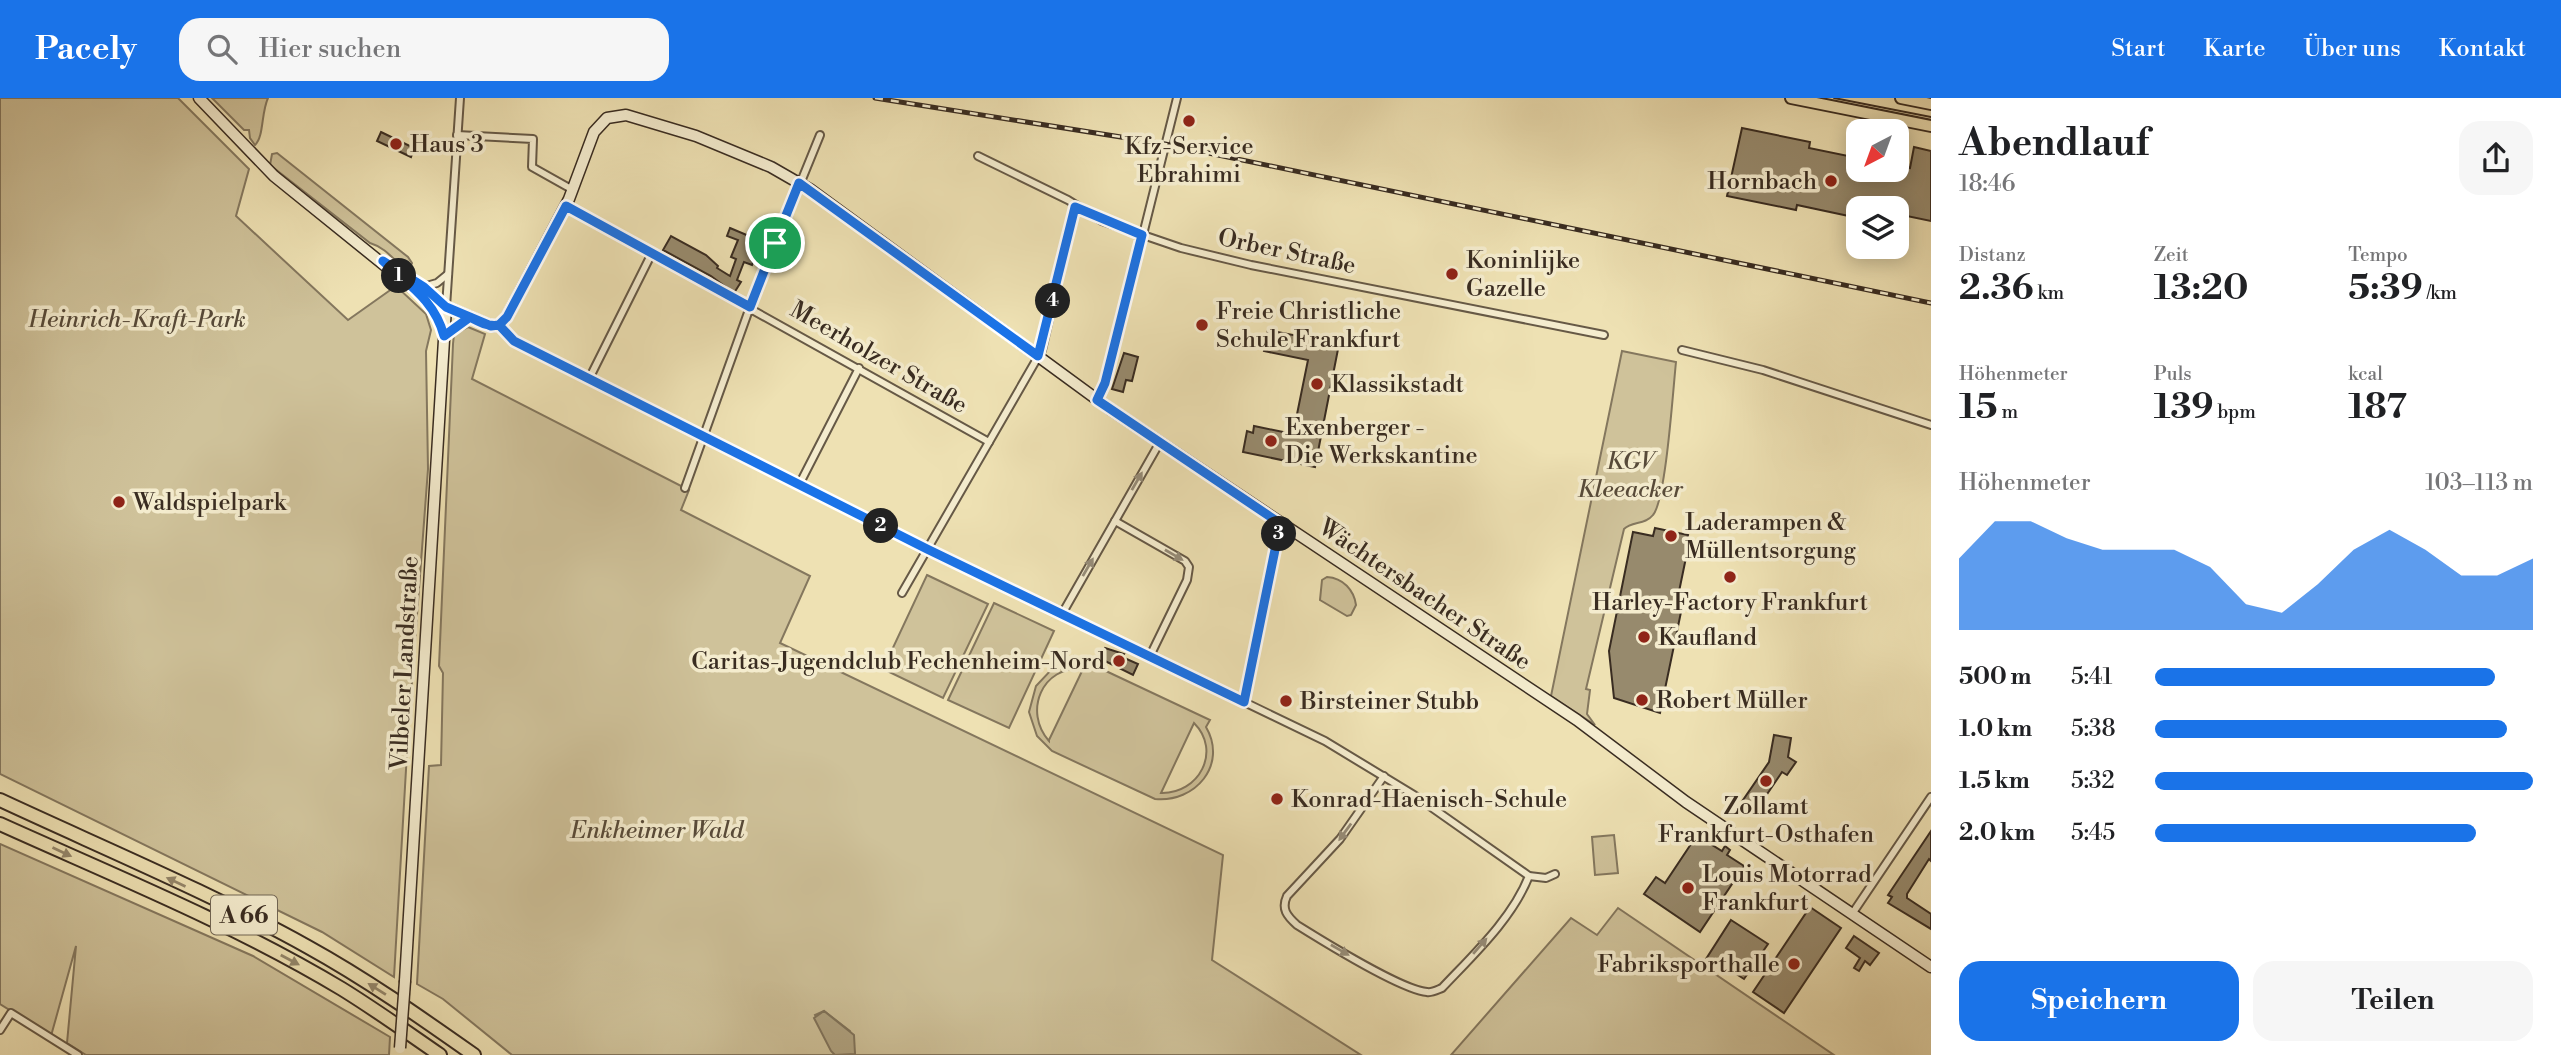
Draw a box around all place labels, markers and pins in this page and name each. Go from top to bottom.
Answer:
marker: Kfz-Service Ebrahimi [1181,113,1197,129]
place label: Haus 3 [410,130,484,160]
place label: Kfz-Service Ebrahimi [1124,132,1254,190]
marker: Haus 3 [388,136,404,152]
place label: Hornbach [1707,167,1817,197]
marker: Hornbach [1823,173,1839,189]
pin [745,213,805,273]
place label: Koninlijke Gazelle [1466,246,1580,304]
pin: 1 [382,258,416,294]
marker: Koninlijke Gazelle [1444,266,1460,282]
pin: 4 [1036,284,1070,318]
place label: Freie Christliche Schule Frankfurt [1216,297,1401,355]
marker: Freie Christliche Schule Frankfurt [1194,317,1210,333]
place label: Klassikstadt [1331,370,1465,400]
marker: Klassikstadt [1309,376,1325,392]
place label: Exenberger - Die Werkskantine [1285,413,1478,471]
marker: Exenberger - Die Werkskantine [1263,433,1279,449]
place label: Waldspielpark [132,488,288,518]
marker: Waldspielpark [111,494,127,510]
pin: 2 [864,508,898,544]
place label: Laderampen & Müllentsorgung [1685,508,1857,566]
pin: 3 [1262,516,1296,551]
marker: Laderampen & Müllentsorgung [1663,528,1679,544]
marker: Harley-Factory Frankfurt [1722,569,1738,585]
place label: Harley-Factory Frankfurt [1592,588,1868,618]
place label: Kaufland [1658,623,1757,653]
marker: Kaufland [1636,629,1652,645]
place label: Caritas-Jugendclub Fechenheim-Nord [691,647,1105,677]
marker: Caritas-Jugendclub Fechenheim-Nord [1111,653,1127,669]
place label: Robert Müller [1656,686,1808,716]
place label: Birsteiner Stubb [1299,687,1479,717]
marker: Robert Müller [1634,692,1650,708]
marker: Birsteiner Stubb [1278,693,1294,709]
marker: Zollamt Frankfurt-Osthafen [1758,773,1774,789]
place label: Konrad-Haenisch-Schule [1291,785,1567,815]
marker: Konrad-Haenisch-Schule [1269,791,1285,807]
place label: Zollamt Frankfurt-Osthafen [1658,792,1874,850]
place label: Louis Motorrad Frankfurt [1702,860,1872,918]
marker: Louis Motorrad Frankfurt [1680,880,1696,896]
place label: Fabriksporthalle [1597,950,1780,980]
marker: Fabriksporthalle [1786,956,1802,972]

